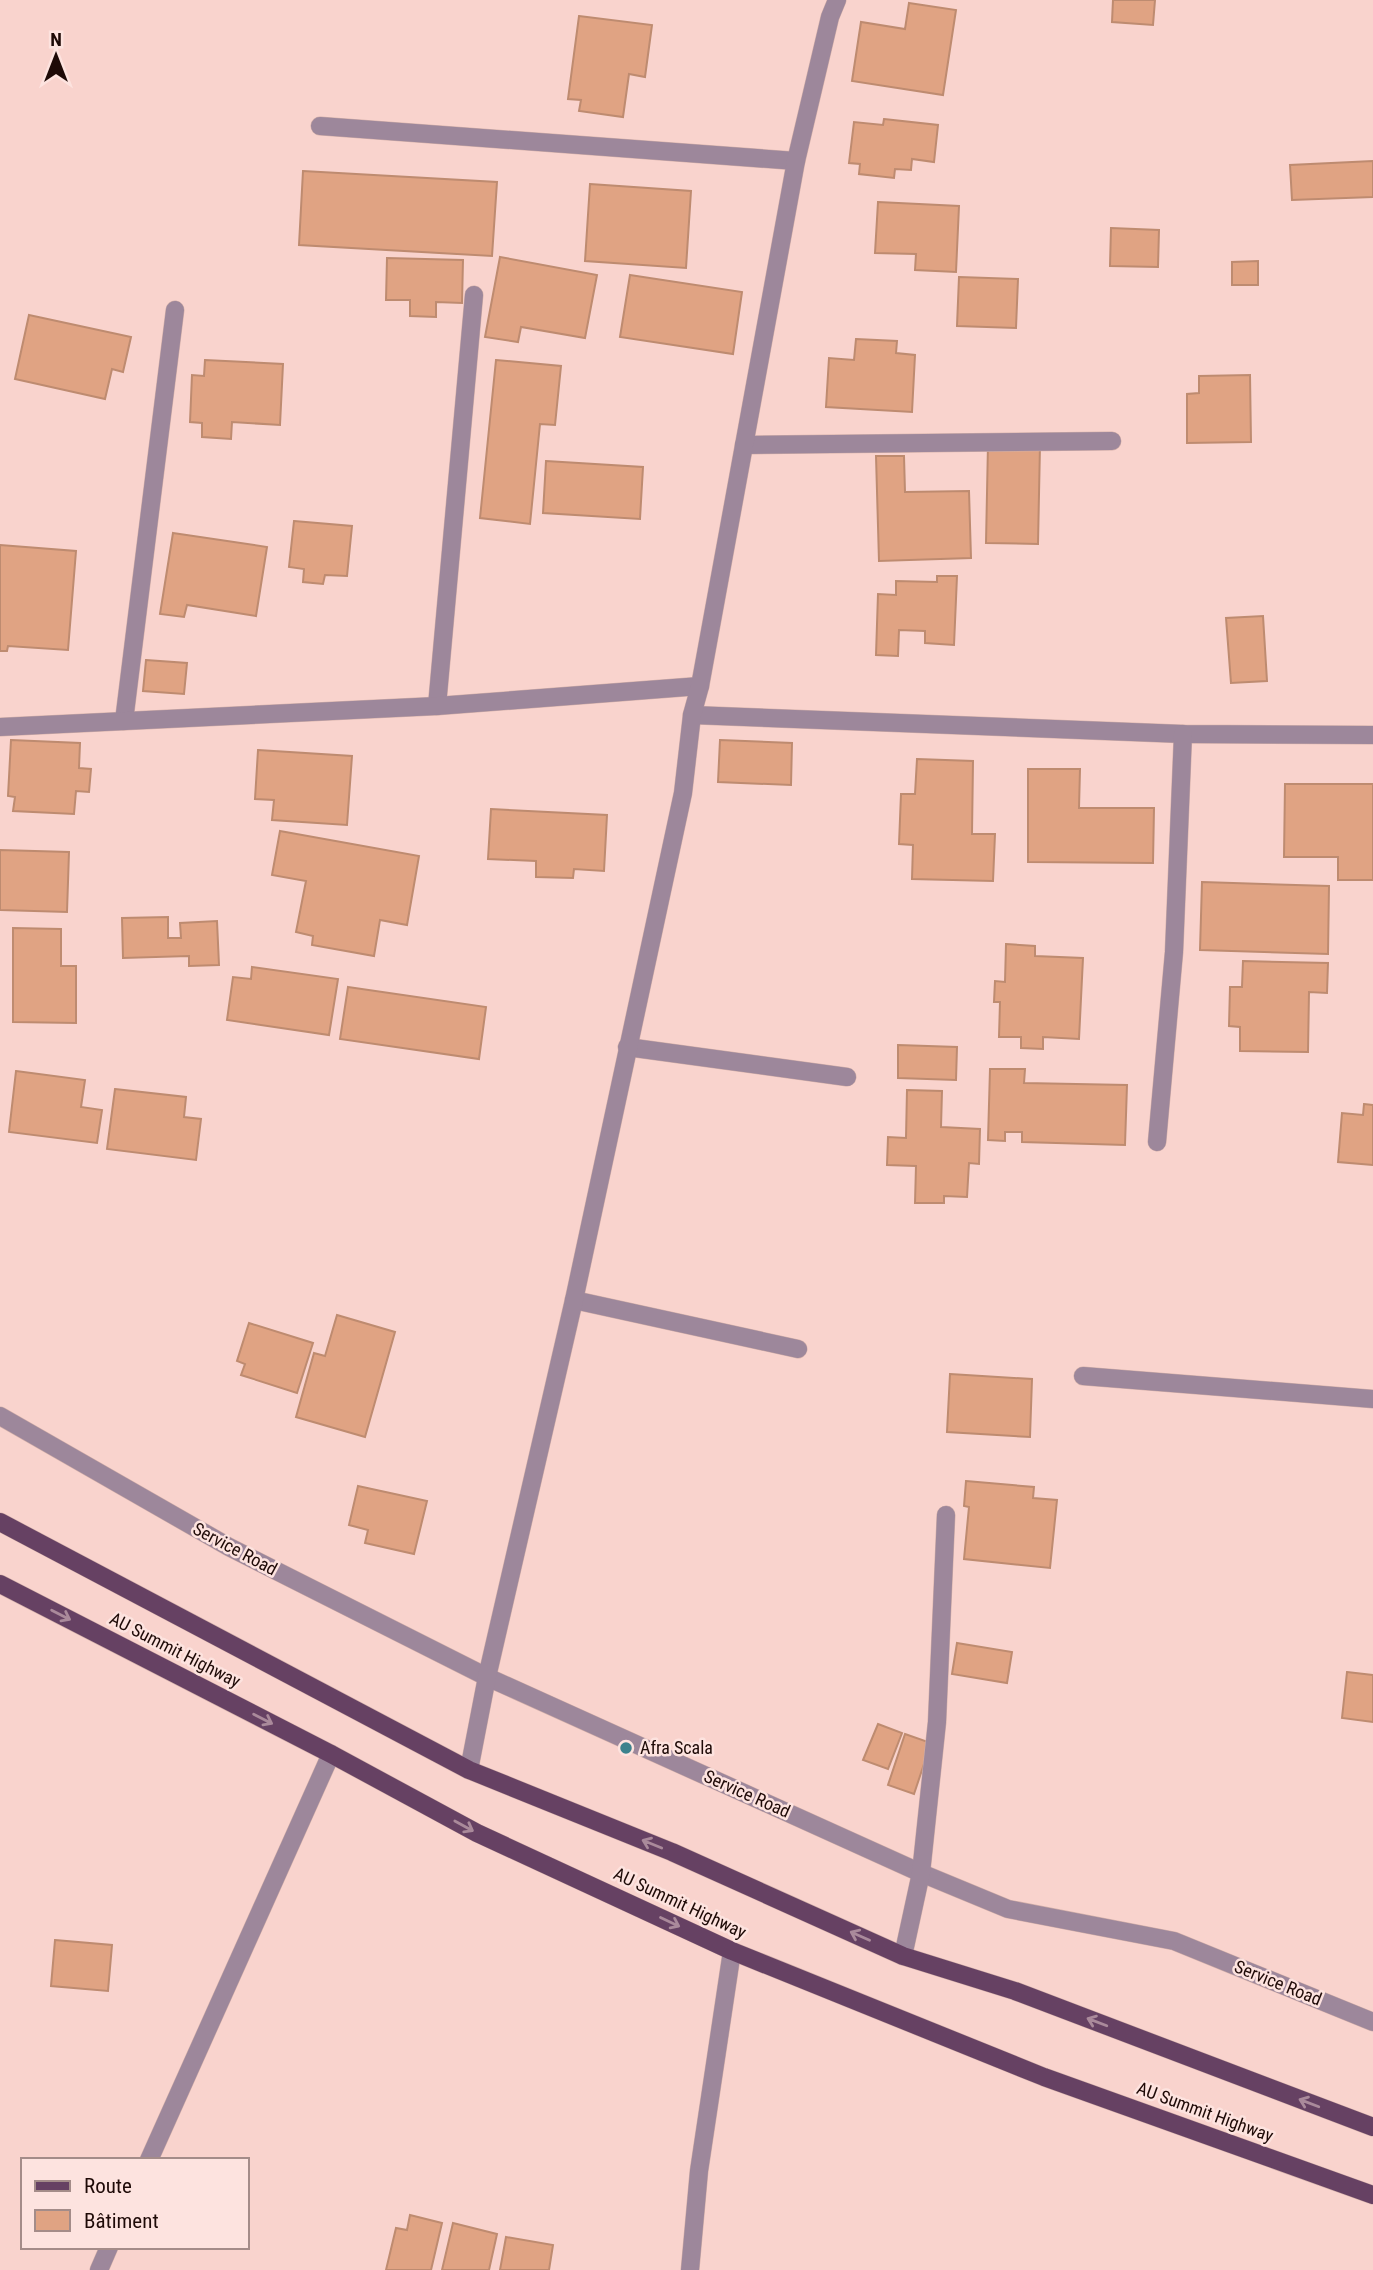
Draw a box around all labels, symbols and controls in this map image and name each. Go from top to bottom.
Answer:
north arrow [21,21,91,91]
text: N [50,28,62,51]
street label: Service Road [190,1518,281,1579]
street label: AU Summit Highway [106,1608,244,1692]
one-way arrow [50,1609,71,1622]
one-way arrow [252,1713,273,1726]
place label: Afra Scala [640,1737,713,1758]
marker: Afra Scala [618,1740,634,1756]
street label: Service Road [701,1765,794,1822]
one-way arrow [453,1819,473,1833]
one-way arrow [642,1836,663,1849]
street label: AU Summit Highway [611,1863,750,1943]
one-way arrow [659,1916,680,1929]
one-way arrow [850,1929,871,1942]
street label: Service Road [1231,1956,1325,2010]
one-way arrow [1086,2014,1108,2027]
street label: AU Summit Highway [1134,2077,1277,2146]
one-way arrow [1299,2096,1321,2108]
legend [21,2158,248,2249]
text: Route [84,2174,132,2198]
text: Bâtiment [84,2209,159,2233]

